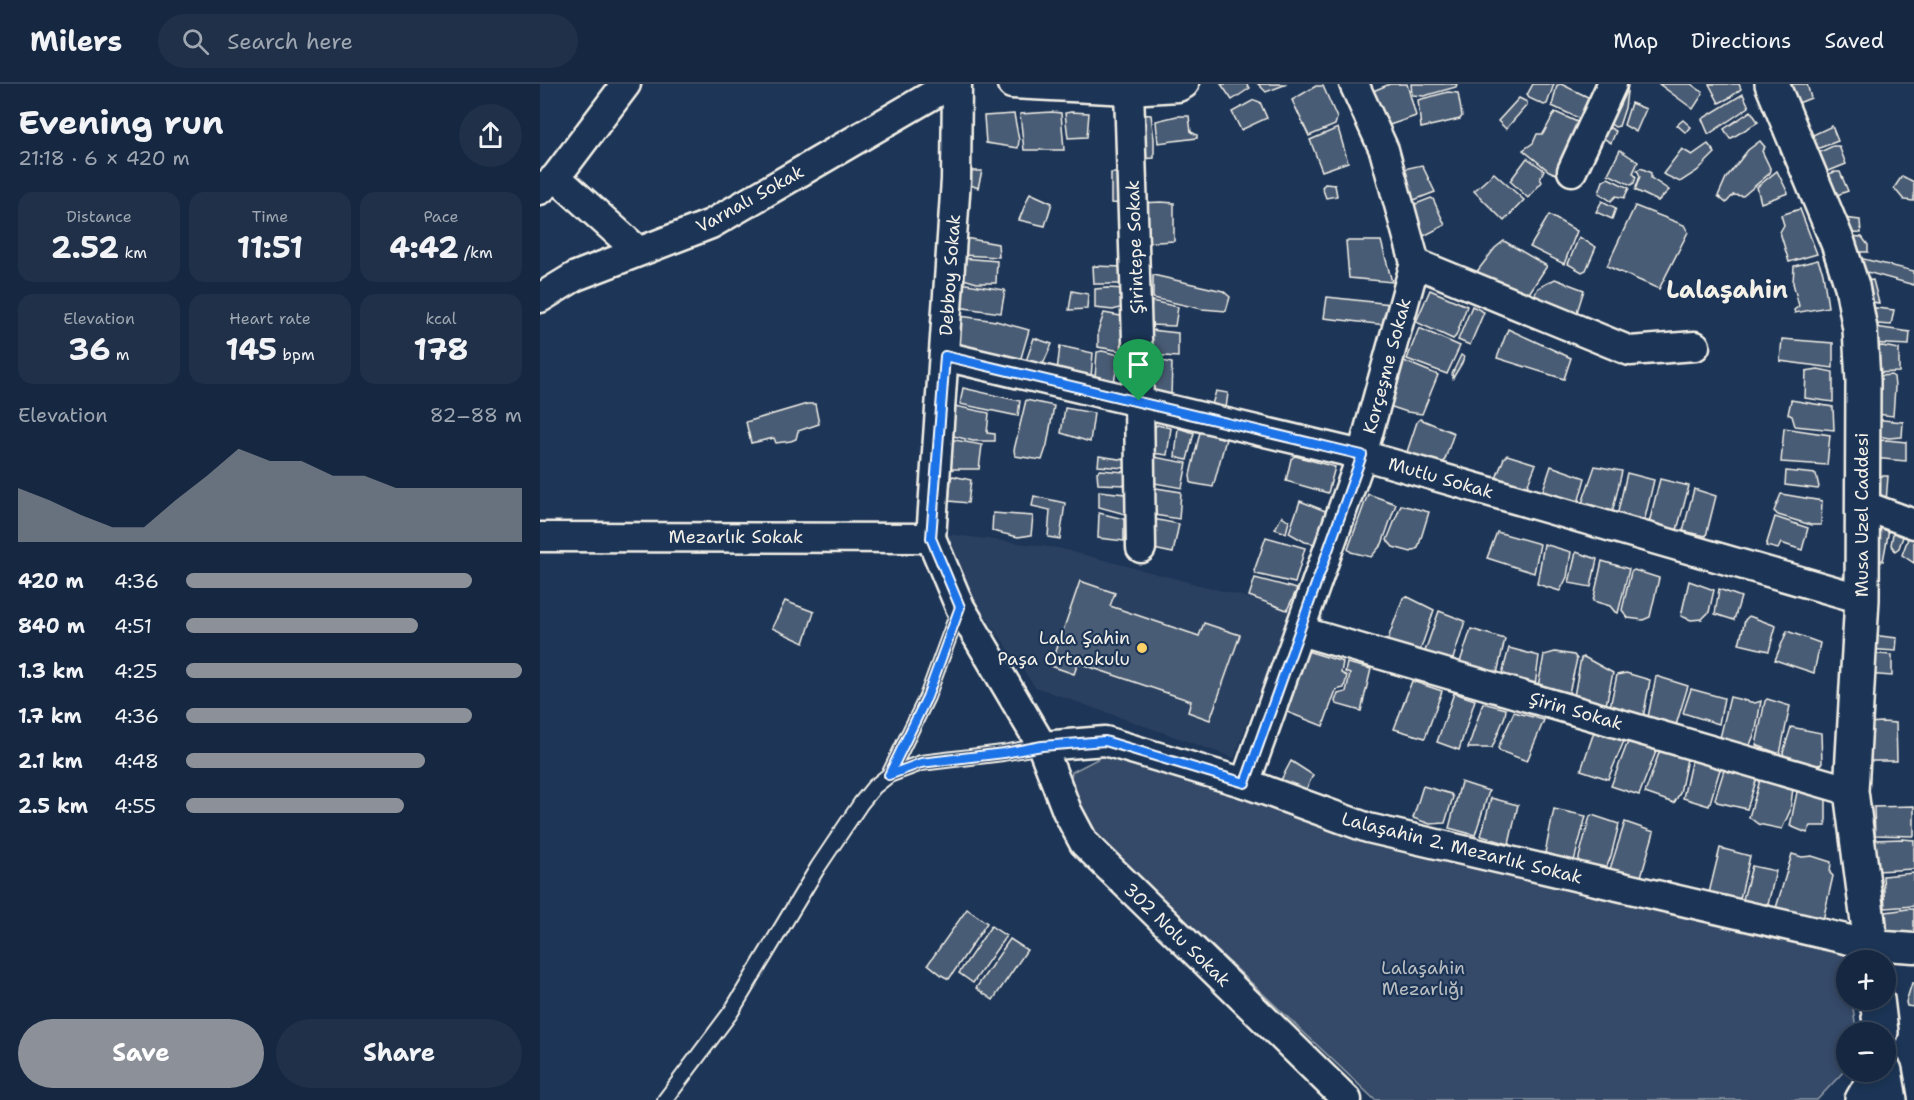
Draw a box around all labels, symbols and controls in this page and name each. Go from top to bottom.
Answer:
search box [158,14,578,68]
text: Milers [30,22,122,60]
icon: search [179,25,212,58]
text: Search here [227,27,353,56]
text: Map [1613,27,1658,55]
text: Directions [1691,27,1791,55]
text: Saved [1824,27,1884,55]
text: Evening run [18,100,224,145]
button: share [459,104,522,167]
text: 21:18 · 6 × 420 m [18,145,190,171]
street label: Varnalı Sokak [692,159,808,239]
street label: Şirintepe Sokak [1121,180,1149,314]
text: Distance [66,206,132,227]
text: Time [252,206,288,227]
text: Pace [423,206,459,227]
street label: Debboy Sokak [934,213,966,337]
text: 2.52 [51,227,119,268]
text: 11:51 [237,227,303,268]
text: 4:42 [389,227,459,268]
text: km [119,242,147,263]
text: /km [459,242,493,263]
district label: Lalaşahin [1666,274,1788,306]
street label: Korçeşme Sokak [1357,295,1417,437]
text: Elevation [63,308,135,329]
text: Heart rate [229,308,311,329]
text: kcal [425,308,457,329]
text: 36 [68,329,110,370]
text: 145 [225,329,277,370]
text: 178 [414,329,468,370]
pin [1113,339,1164,401]
text: m [110,344,130,365]
text: bpm [277,344,315,365]
icon: arrive [1122,348,1155,381]
text: Elevation [18,402,108,428]
text: 82–88 m [430,402,522,428]
street label: Musa Uzel Caddesi [1850,433,1874,597]
street label: Mutlu Sokak [1386,452,1496,504]
street label: Mezarlık Sokak [669,525,803,549]
text: 420 m [18,568,84,594]
text: 4:36 [114,568,159,594]
text: 840 m [18,613,85,639]
text: 4:51 [114,613,152,639]
place label: Lala Şahin Paşa Ortaokulu [997,626,1130,671]
marker: Lala Şahin Paşa Ortaokulu [1135,641,1149,655]
text: 1.3 km [18,658,84,684]
text: 4:25 [114,658,158,684]
street label: Şirin Sokak [1526,686,1626,736]
text: 1.7 km [18,703,82,729]
text: 4:36 [114,703,159,729]
text: 2.1 km [18,748,83,774]
text: 4:48 [114,748,159,774]
text: 2.5 km [18,793,88,819]
text: 4:55 [114,793,156,819]
street label: Lalaşahin 2. Mezarlık Sokak [1339,806,1585,890]
street label: 302 Nolu Sokak [1118,878,1236,992]
map controls [1836,950,1896,1082]
button: + [1836,950,1896,1010]
park label: Lalaşahin Mezarlığı [1381,956,1465,1001]
button: Save [18,1019,264,1088]
button: Share [276,1019,522,1088]
button: − [1836,1022,1896,1082]

